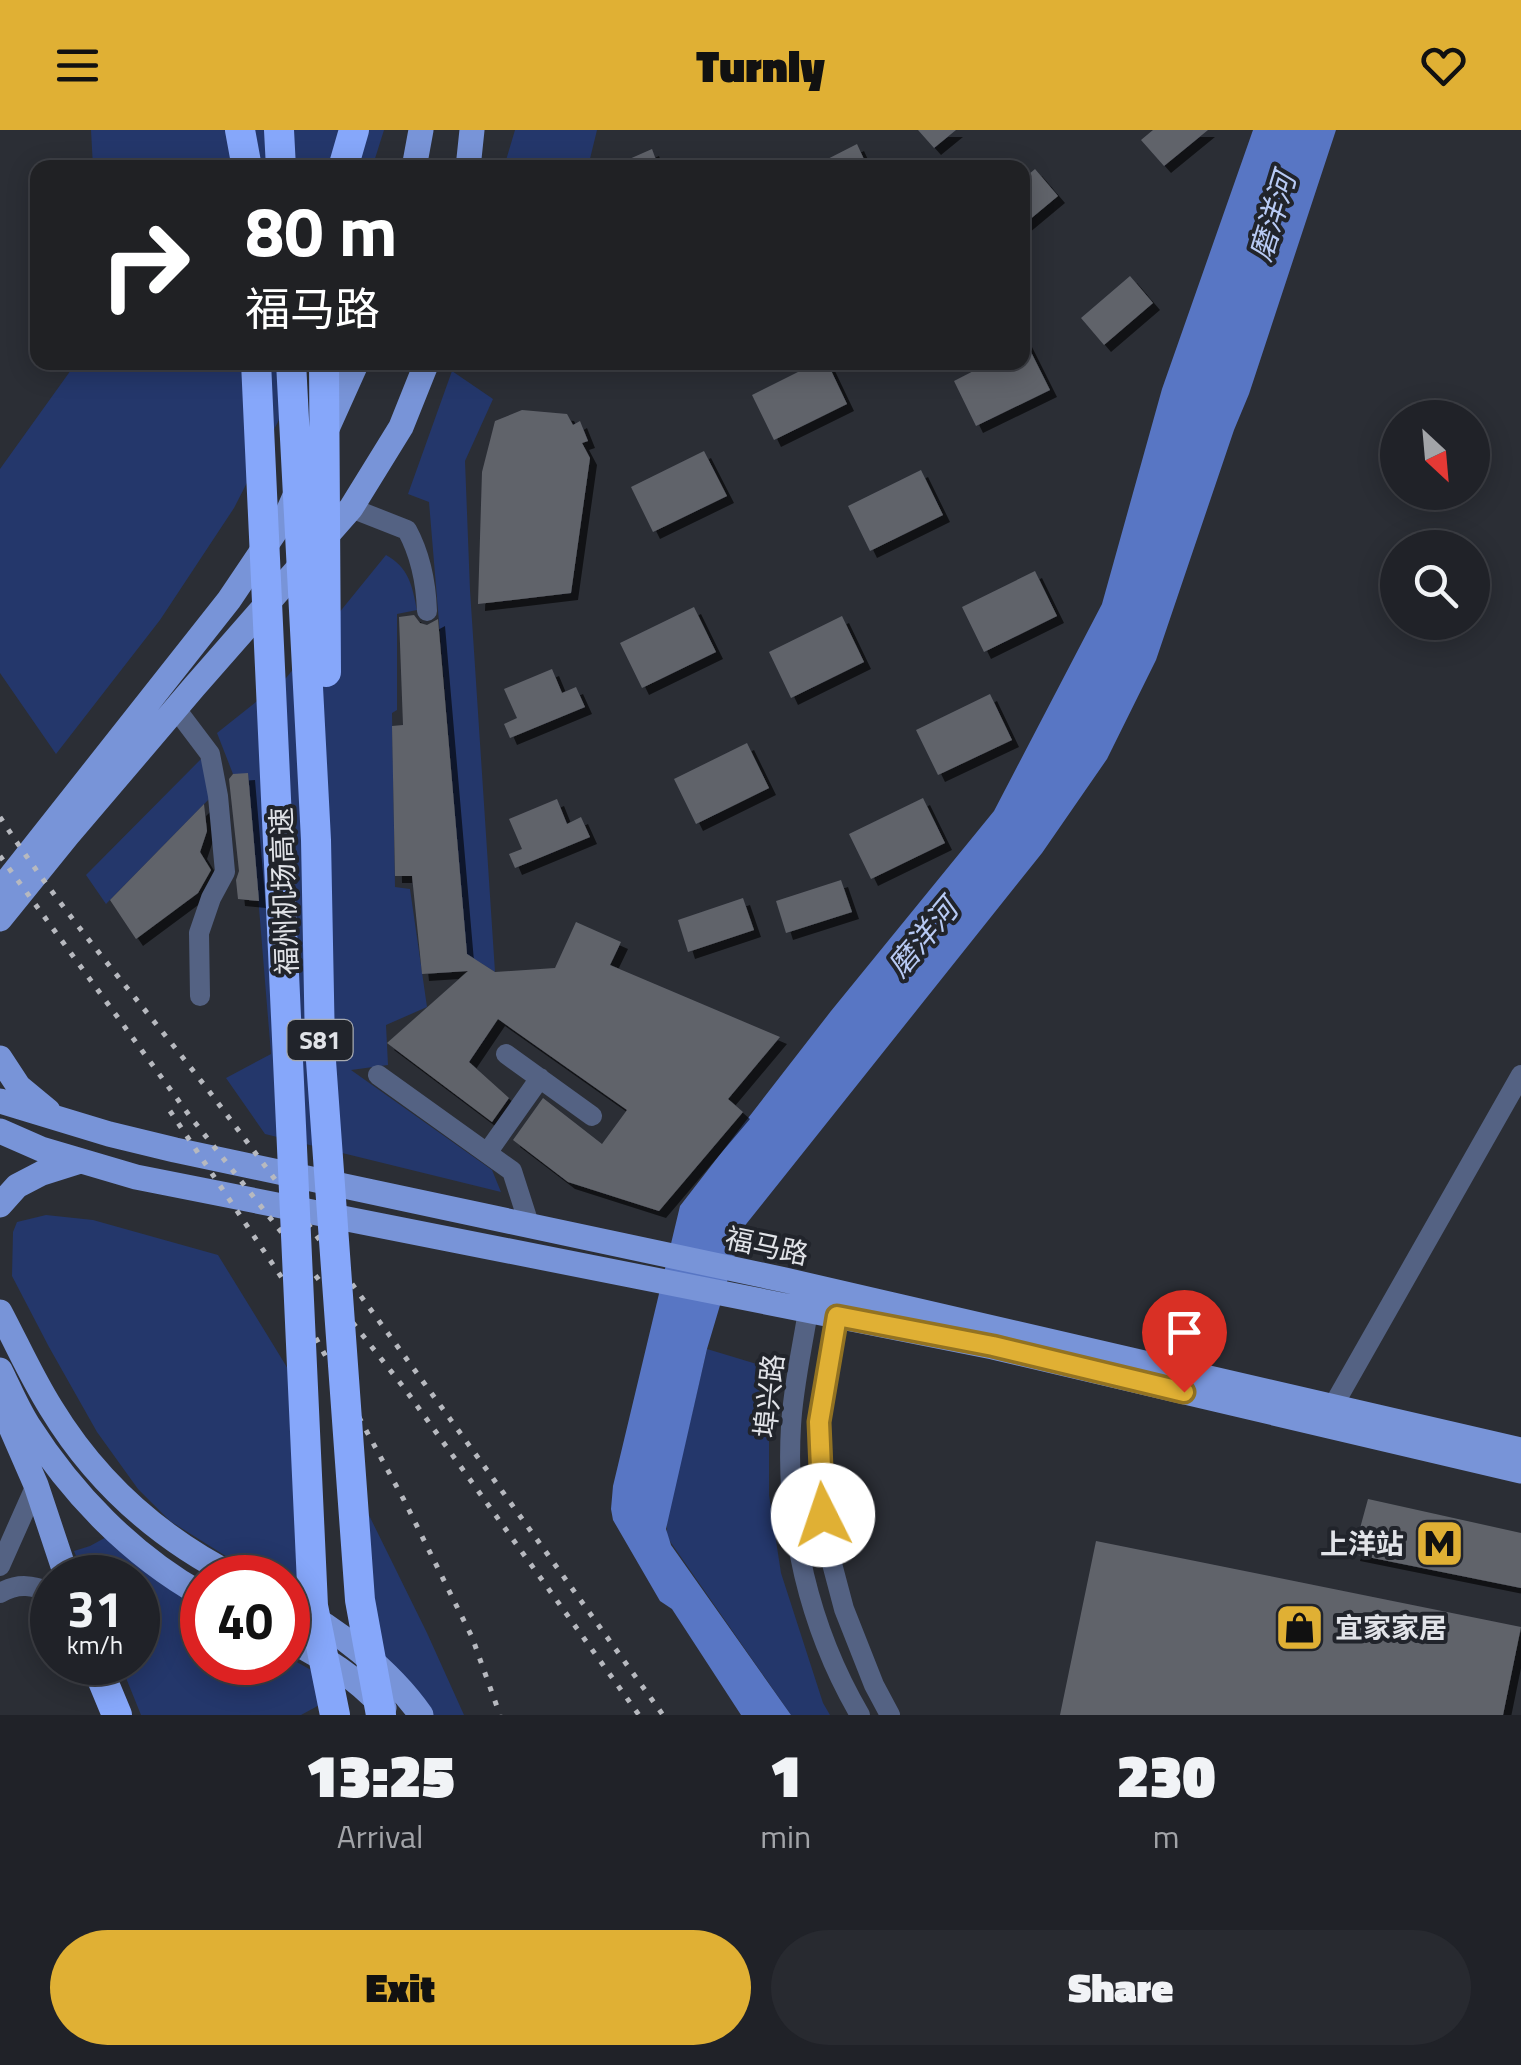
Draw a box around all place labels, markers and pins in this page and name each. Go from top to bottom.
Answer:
pin [1142,1290,1227,1393]
metro station icon: 上洋站 [1413,1518,1465,1570]
place label: 上洋站 [1320,1522,1404,1565]
shop icon: 宜家家居 [1274,1602,1326,1654]
place label: 宜家家居 [1335,1606,1447,1649]

